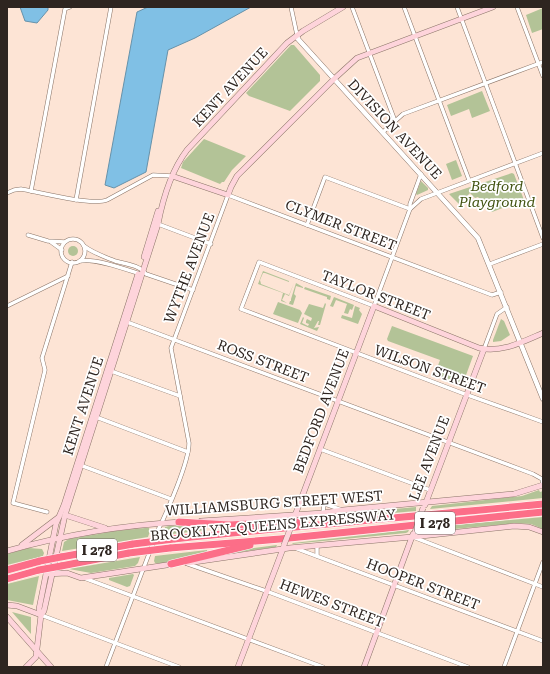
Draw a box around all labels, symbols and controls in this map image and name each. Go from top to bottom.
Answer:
street label: KENT AVENUE [189,44,271,130]
street label: DIVISION AVENUE [345,76,445,182]
park label: Bedford Playground [458,178,536,210]
street label: CLYMER STREET [283,196,399,254]
street label: WYTHE AVENUE [161,211,217,325]
street label: TAYLOR STREET [319,267,433,323]
street label: ROSS STREET [215,336,311,386]
street label: WILSON STREET [372,341,488,397]
street label: BEDFORD AVENUE [290,347,352,475]
street label: KENT AVENUE [60,355,106,457]
street label: LEE AVENUE [406,413,452,503]
street label: WILLIAMSBURG STREET WEST [165,487,383,519]
street label: BROOKLYN-QUEENS EXPRESSWAY [150,506,397,544]
road number: I 278 [415,512,455,534]
road number: I 278 [77,539,117,561]
street label: HOOPER STREET [364,555,482,613]
street label: HEWES STREET [277,576,387,630]

